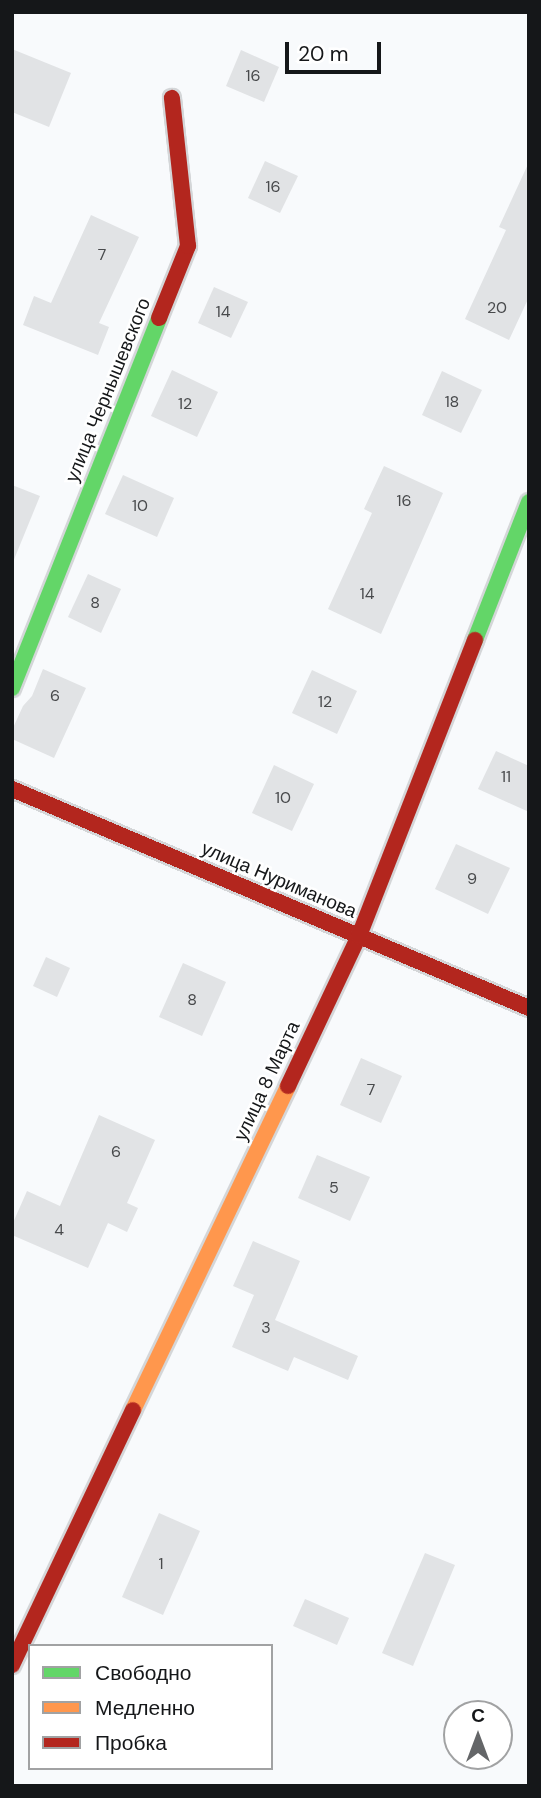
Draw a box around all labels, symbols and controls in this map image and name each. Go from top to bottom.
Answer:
scale bar [289,28,385,72]
text: 20 m [298,40,349,68]
house number: 16 [245,66,261,86]
house number: 16 [265,177,281,197]
house number: 7 [98,245,106,265]
street label: улица Чернышевского [61,295,155,485]
house number: 20 [487,298,507,318]
house number: 14 [216,302,230,322]
house number: 18 [445,392,459,412]
house number: 12 [178,394,192,414]
house number: 16 [396,491,412,511]
house number: 10 [132,496,148,516]
house number: 14 [360,584,374,604]
house number: 8 [90,593,100,613]
house number: 6 [50,686,60,706]
house number: 12 [318,692,332,712]
house number: 11 [501,767,511,787]
house number: 10 [275,788,291,808]
street label: улица Нуриманова [198,837,360,923]
house number: 9 [467,869,477,889]
house number: 8 [187,990,197,1010]
street label: улица 8 Марта [229,1017,305,1145]
house number: 7 [367,1080,375,1100]
house number: 6 [111,1142,121,1162]
house number: 5 [329,1178,339,1198]
house number: 4 [54,1220,64,1240]
house number: 3 [261,1318,271,1338]
house number: 1 [159,1554,163,1574]
legend [28,1644,273,1770]
text: Свободно [95,1659,192,1687]
text: Медленно [95,1694,195,1722]
north arrow [443,1700,513,1770]
text: С [471,1703,485,1728]
text: Пробка [95,1729,167,1757]

